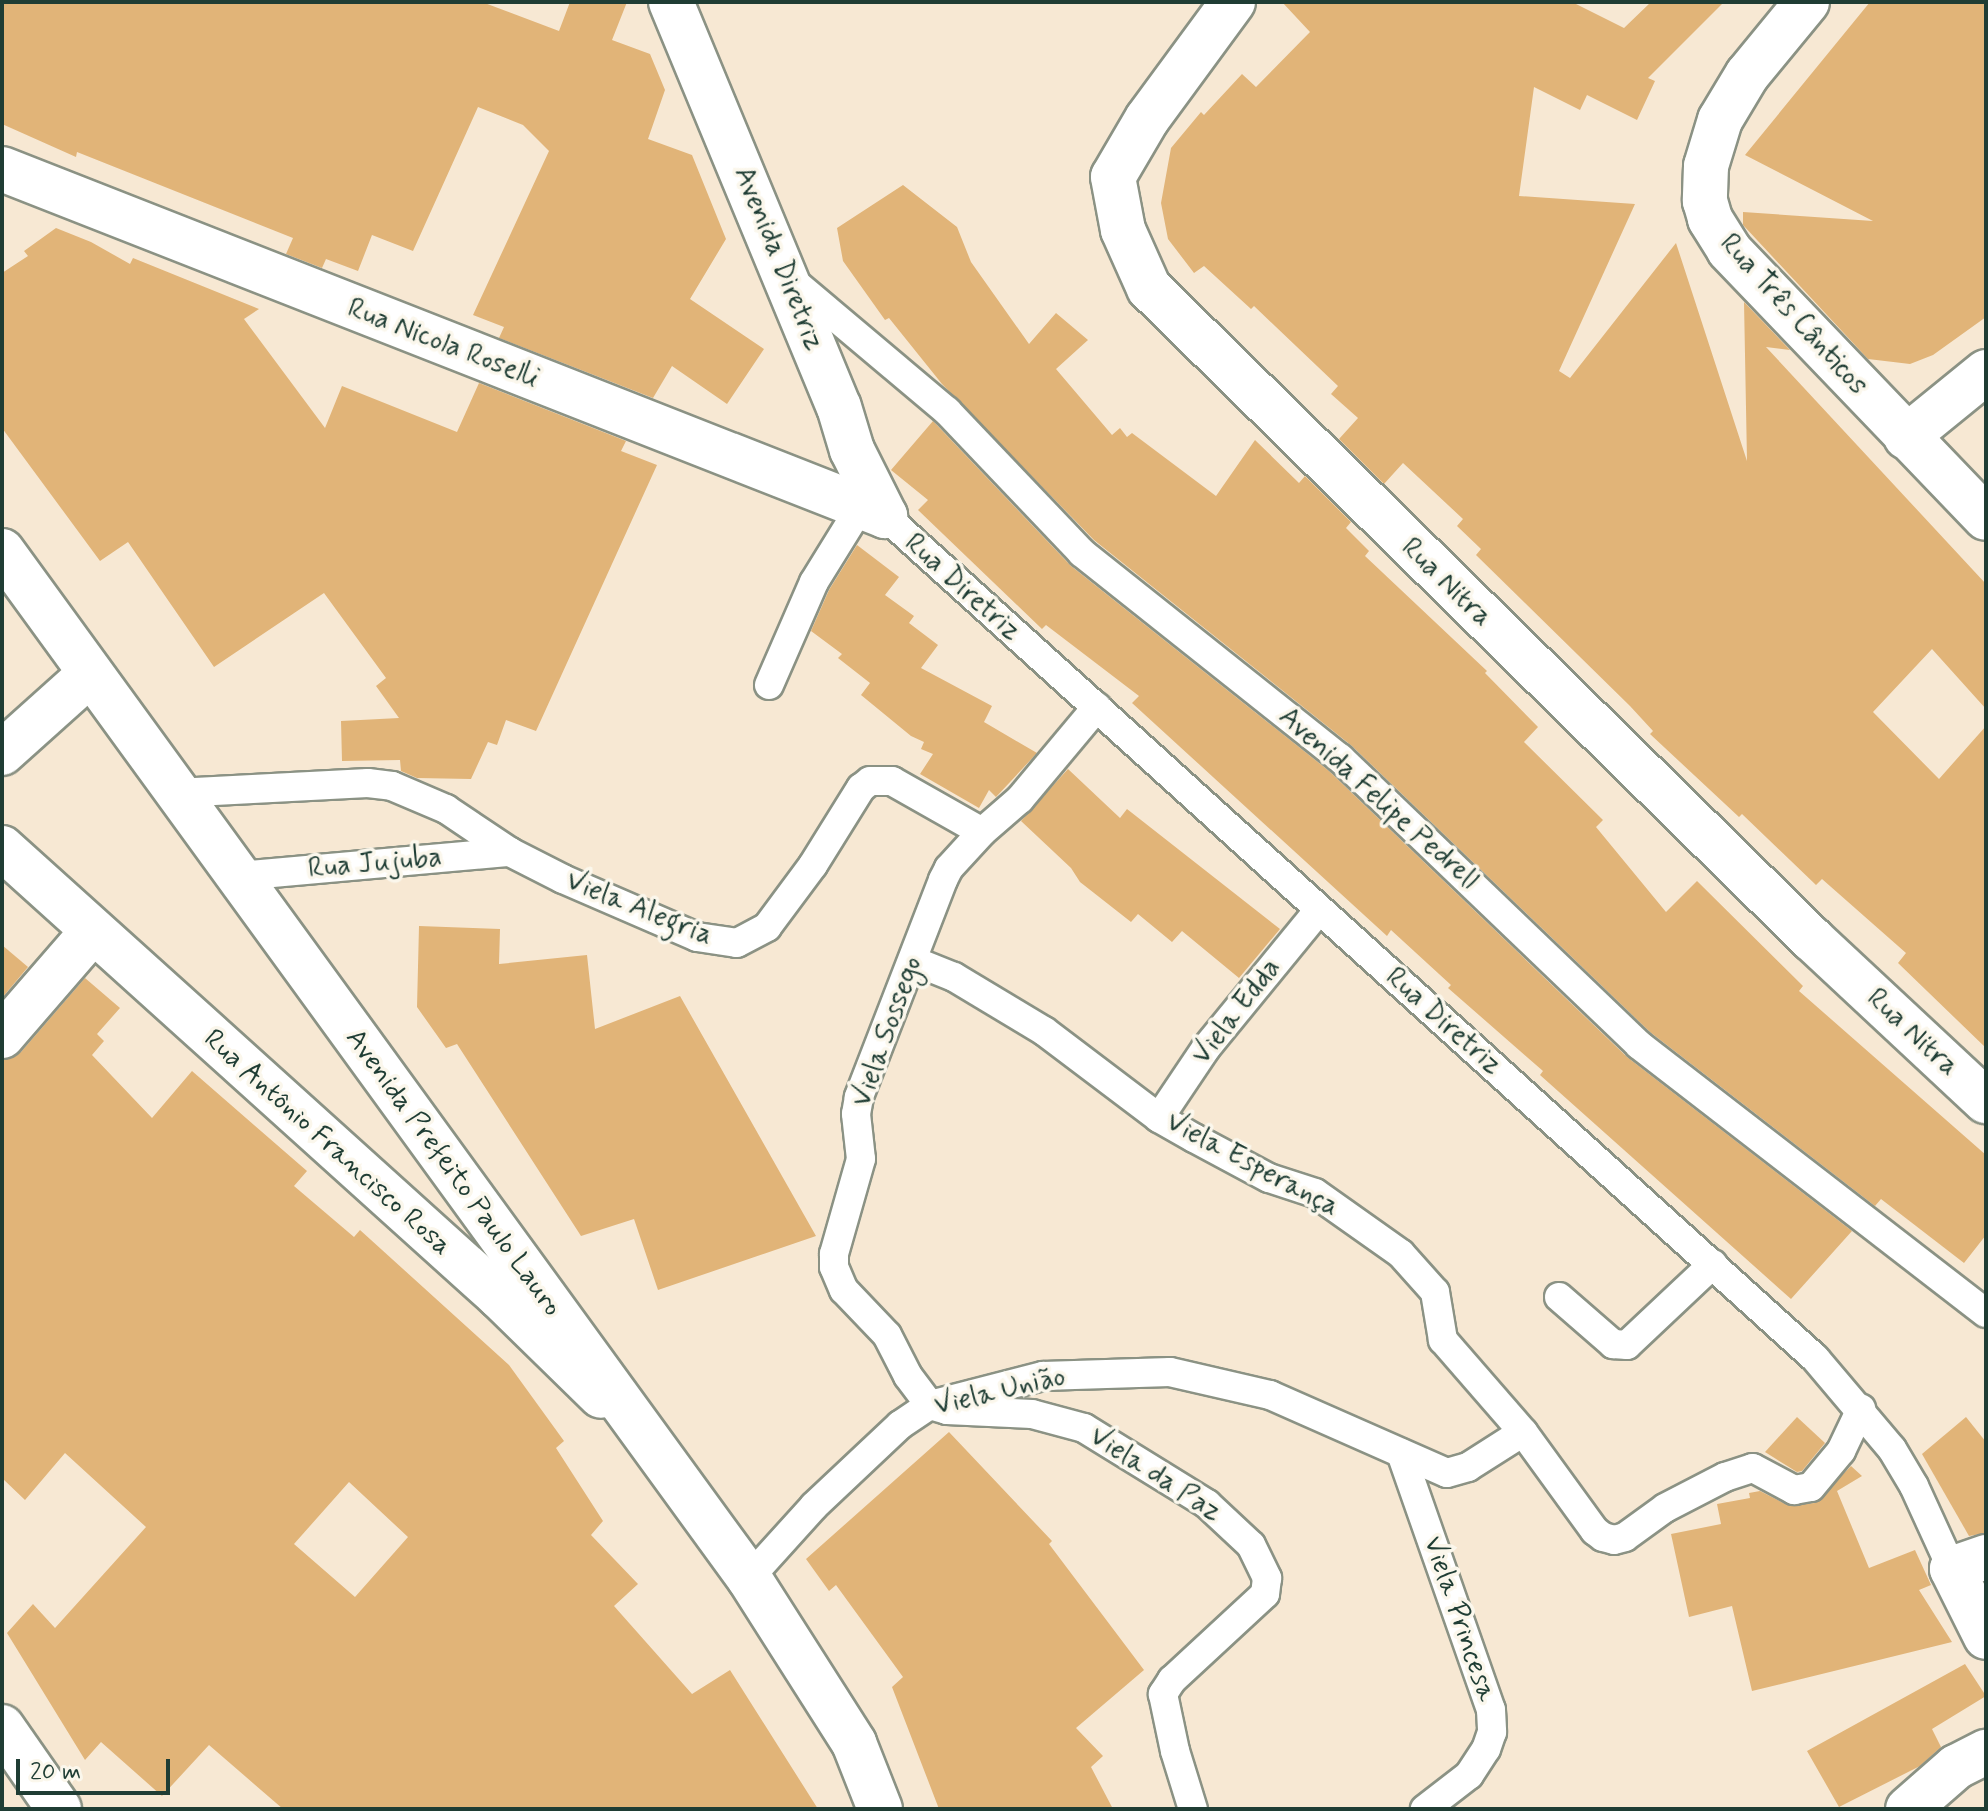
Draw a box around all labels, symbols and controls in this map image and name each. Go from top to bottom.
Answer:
street label: Avenida Diretriz [726,161,830,357]
street label: Rua Três Cânticos [1711,226,1875,404]
street label: Rua Nicola Roselli [341,292,545,396]
street label: Rua Diretriz [897,527,1027,649]
street label: Rua Nitra [1394,532,1498,634]
street label: Avenida Felipe Pedrell [1270,699,1486,899]
street label: Rua Jujuba [308,842,442,886]
street label: Viela Alegria [561,864,717,954]
street label: Viela Edda [1185,952,1289,1072]
street label: Viela Sossego [846,953,930,1111]
street label: Rua Diretriz [1378,961,1508,1083]
street label: Rua Nitra [1860,983,1964,1083]
street label: Rua Antônio Francisco Rosa [197,1023,457,1263]
street label: Avenida Prefeito Paulo Lauro [341,1027,565,1319]
street label: Viela Esperança [1160,1105,1344,1225]
street label: Viela União [931,1361,1069,1423]
street label: Viela da Paz [1084,1421,1226,1529]
street label: Viela Princesa [1414,1530,1504,1708]
scale bar [20,1743,174,1793]
text: 20 m [30,1757,81,1788]

